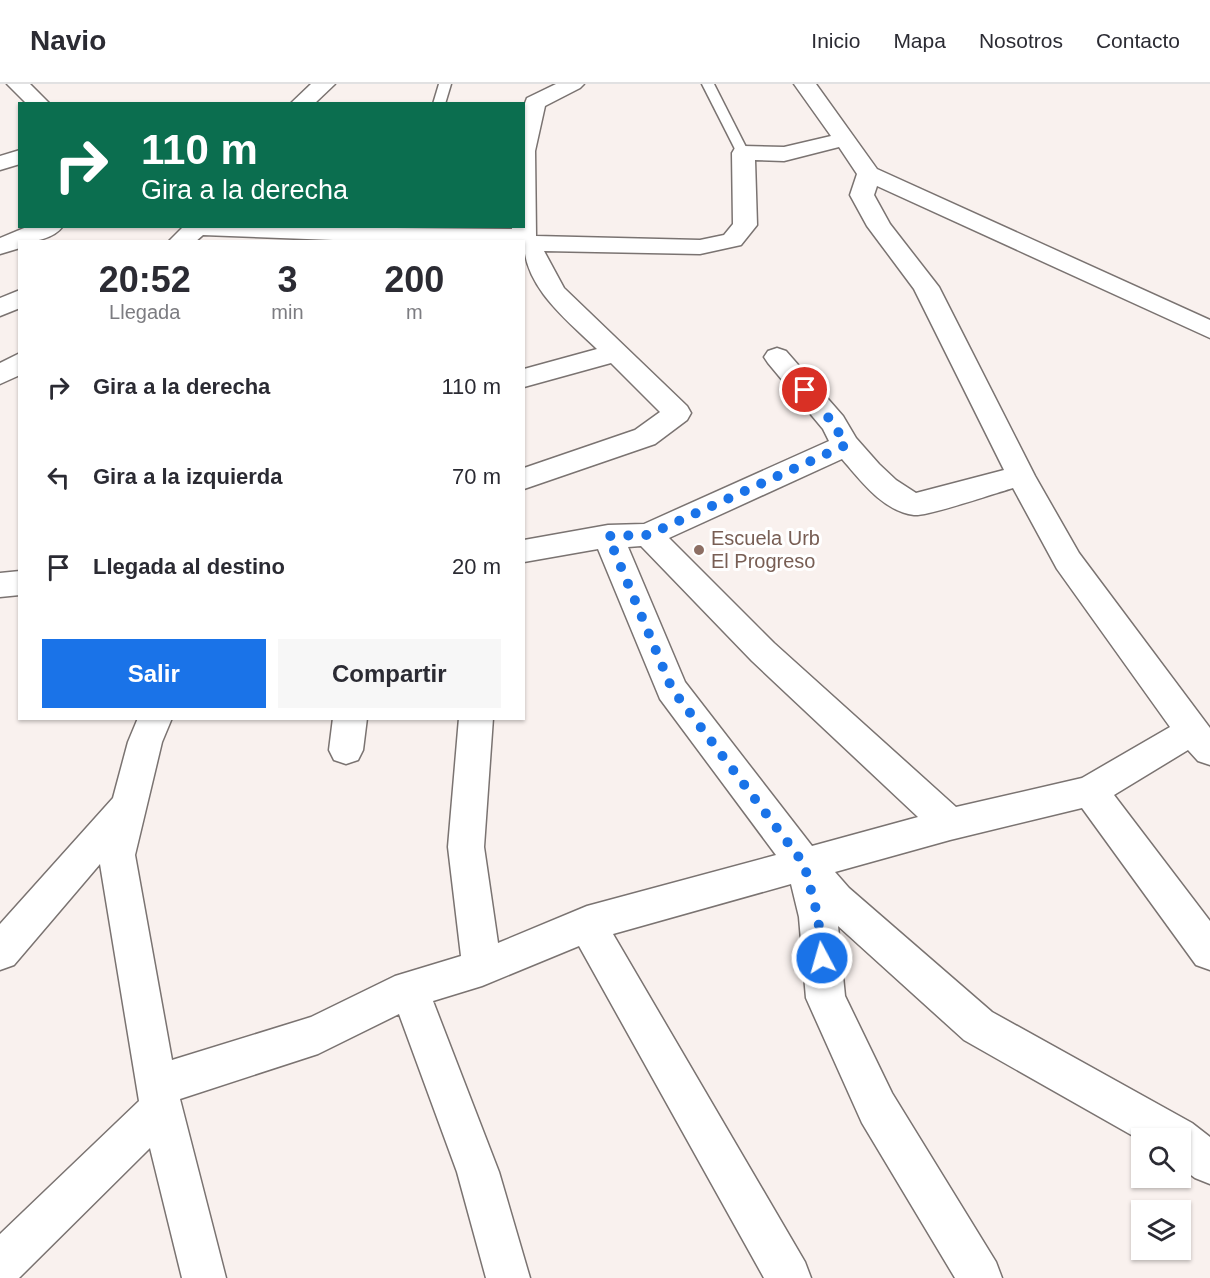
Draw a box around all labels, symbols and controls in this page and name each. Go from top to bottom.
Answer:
text: Navio [30,25,106,56]
text: Inicio [811,29,860,52]
text: Mapa [893,29,946,52]
text: Nosotros [979,29,1063,52]
text: Contacto [1096,29,1180,52]
icon: right [42,126,120,204]
text: 110 m [141,126,258,173]
text: Gira a la derecha [141,175,348,205]
text: 20:52 [99,259,191,300]
text: 3 [277,259,297,300]
text: 200 [384,259,444,300]
text: Llegada [109,301,180,323]
text: min [271,301,304,323]
text: m [406,301,423,323]
pin [779,364,830,415]
icon: right [42,371,75,404]
icon: arrive [788,373,821,406]
text: Gira a la derecha [93,374,270,399]
text: 110 m [441,374,501,399]
icon: left [42,461,75,494]
text: Gira a la izquierda [93,464,283,489]
text: 70 m [452,464,501,489]
place label: Escuela Urb El Progreso [711,527,820,572]
marker: Escuela Urb El Progreso [692,543,706,557]
icon: arrive [42,551,75,584]
text: Llegada al destino [93,554,285,579]
text: 20 m [452,554,501,579]
button: Salir [42,639,266,708]
button: Compartir [278,639,501,708]
position arrow [790,926,854,990]
map controls [1131,1128,1191,1260]
button: search [1131,1128,1191,1188]
button: layers [1131,1200,1191,1260]

